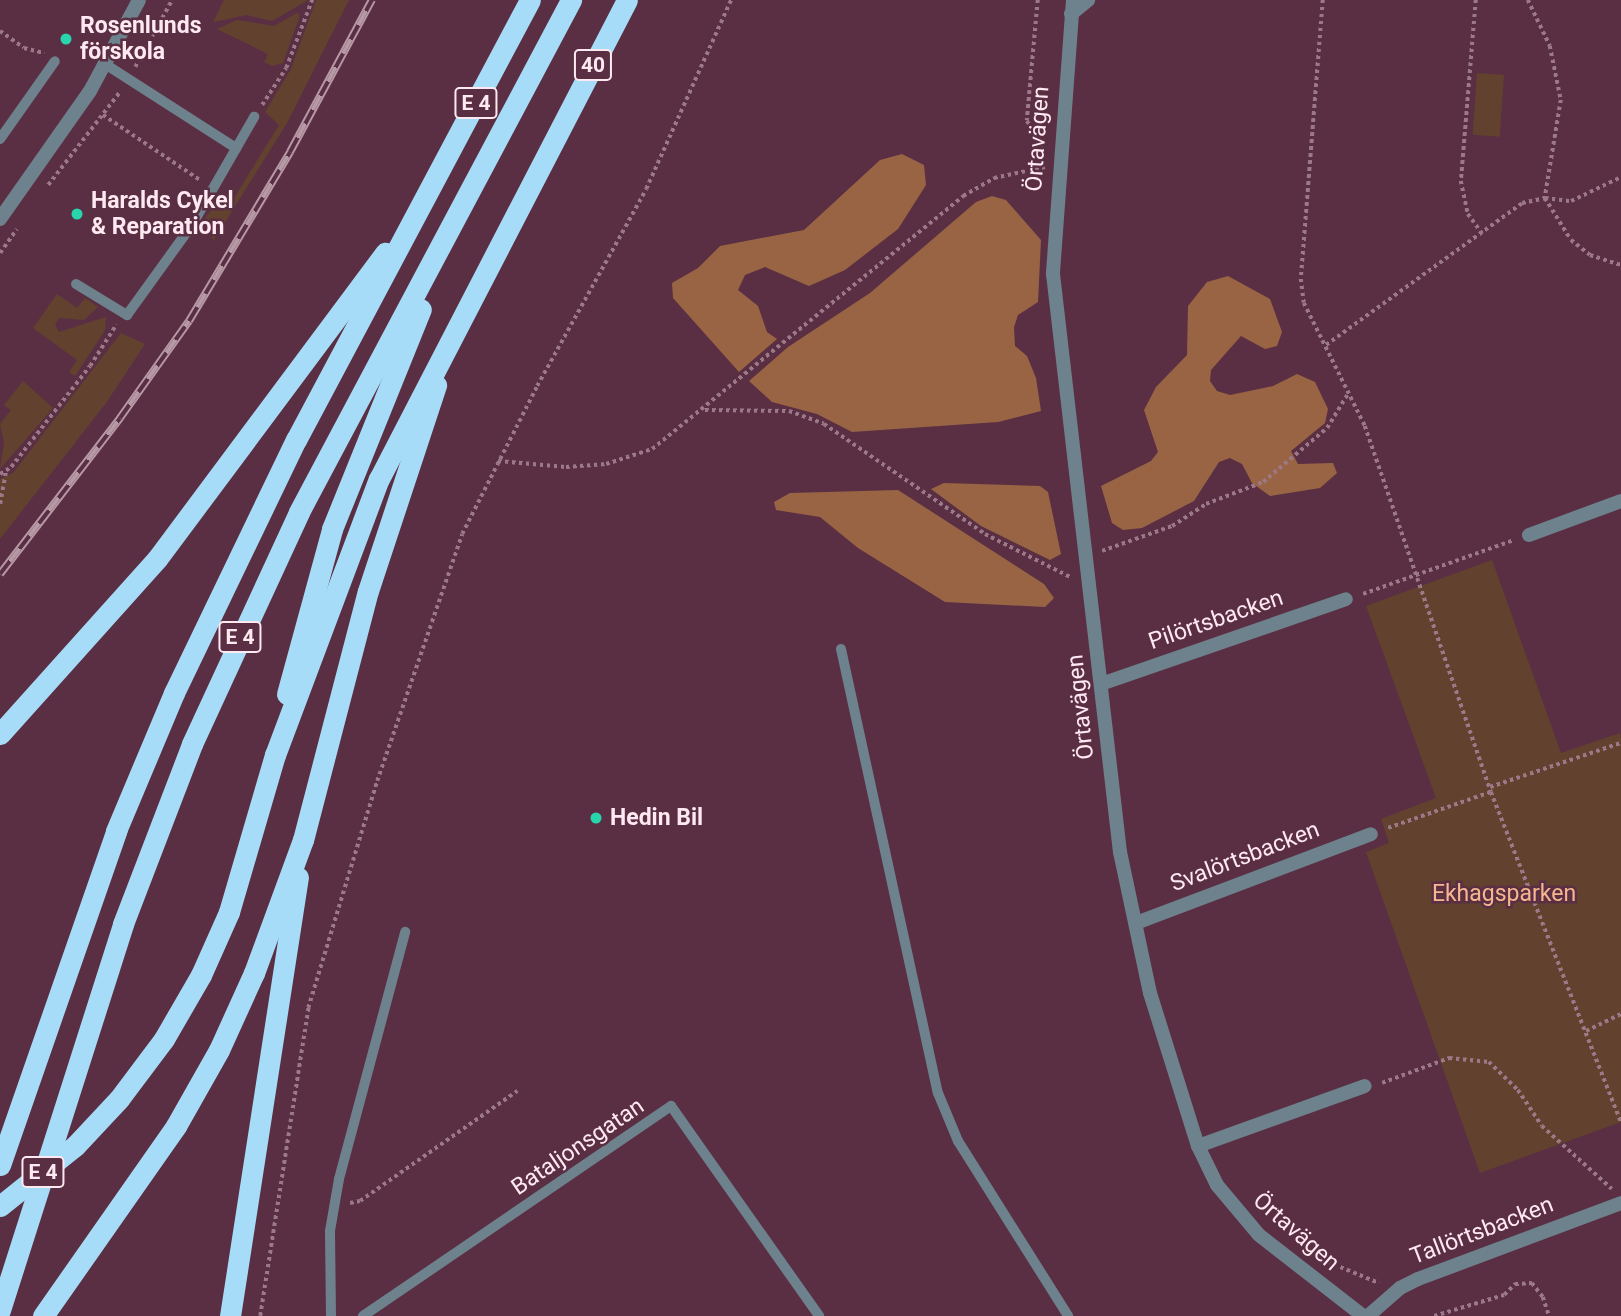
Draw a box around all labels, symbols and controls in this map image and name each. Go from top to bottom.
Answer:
place label: Rosenlunds förskola [80,12,201,66]
marker: Rosenlunds förskola [58,31,74,47]
road number: 40 [574,48,612,82]
street label: Örtavägen [1021,85,1055,193]
road number: E 4 [453,86,499,120]
place label: Haralds Cykel & Reparation [91,187,234,241]
marker: Haralds Cykel & Reparation [69,206,85,222]
street label: Pilörtsbacken [1145,584,1287,656]
road number: E 4 [217,620,263,654]
street label: Örtavägen [1062,653,1100,761]
place label: Hedin Bil [610,804,703,832]
marker: Hedin Bil [588,810,604,826]
street label: Svalörtsbacken [1167,816,1323,898]
park label: Ekhagsparken [1432,880,1576,908]
street label: Bataljonsgatan [507,1093,649,1201]
road number: E 4 [20,1154,66,1190]
street label: Örtavägen [1247,1187,1345,1277]
street label: Tallörtsbacken [1407,1191,1557,1271]

